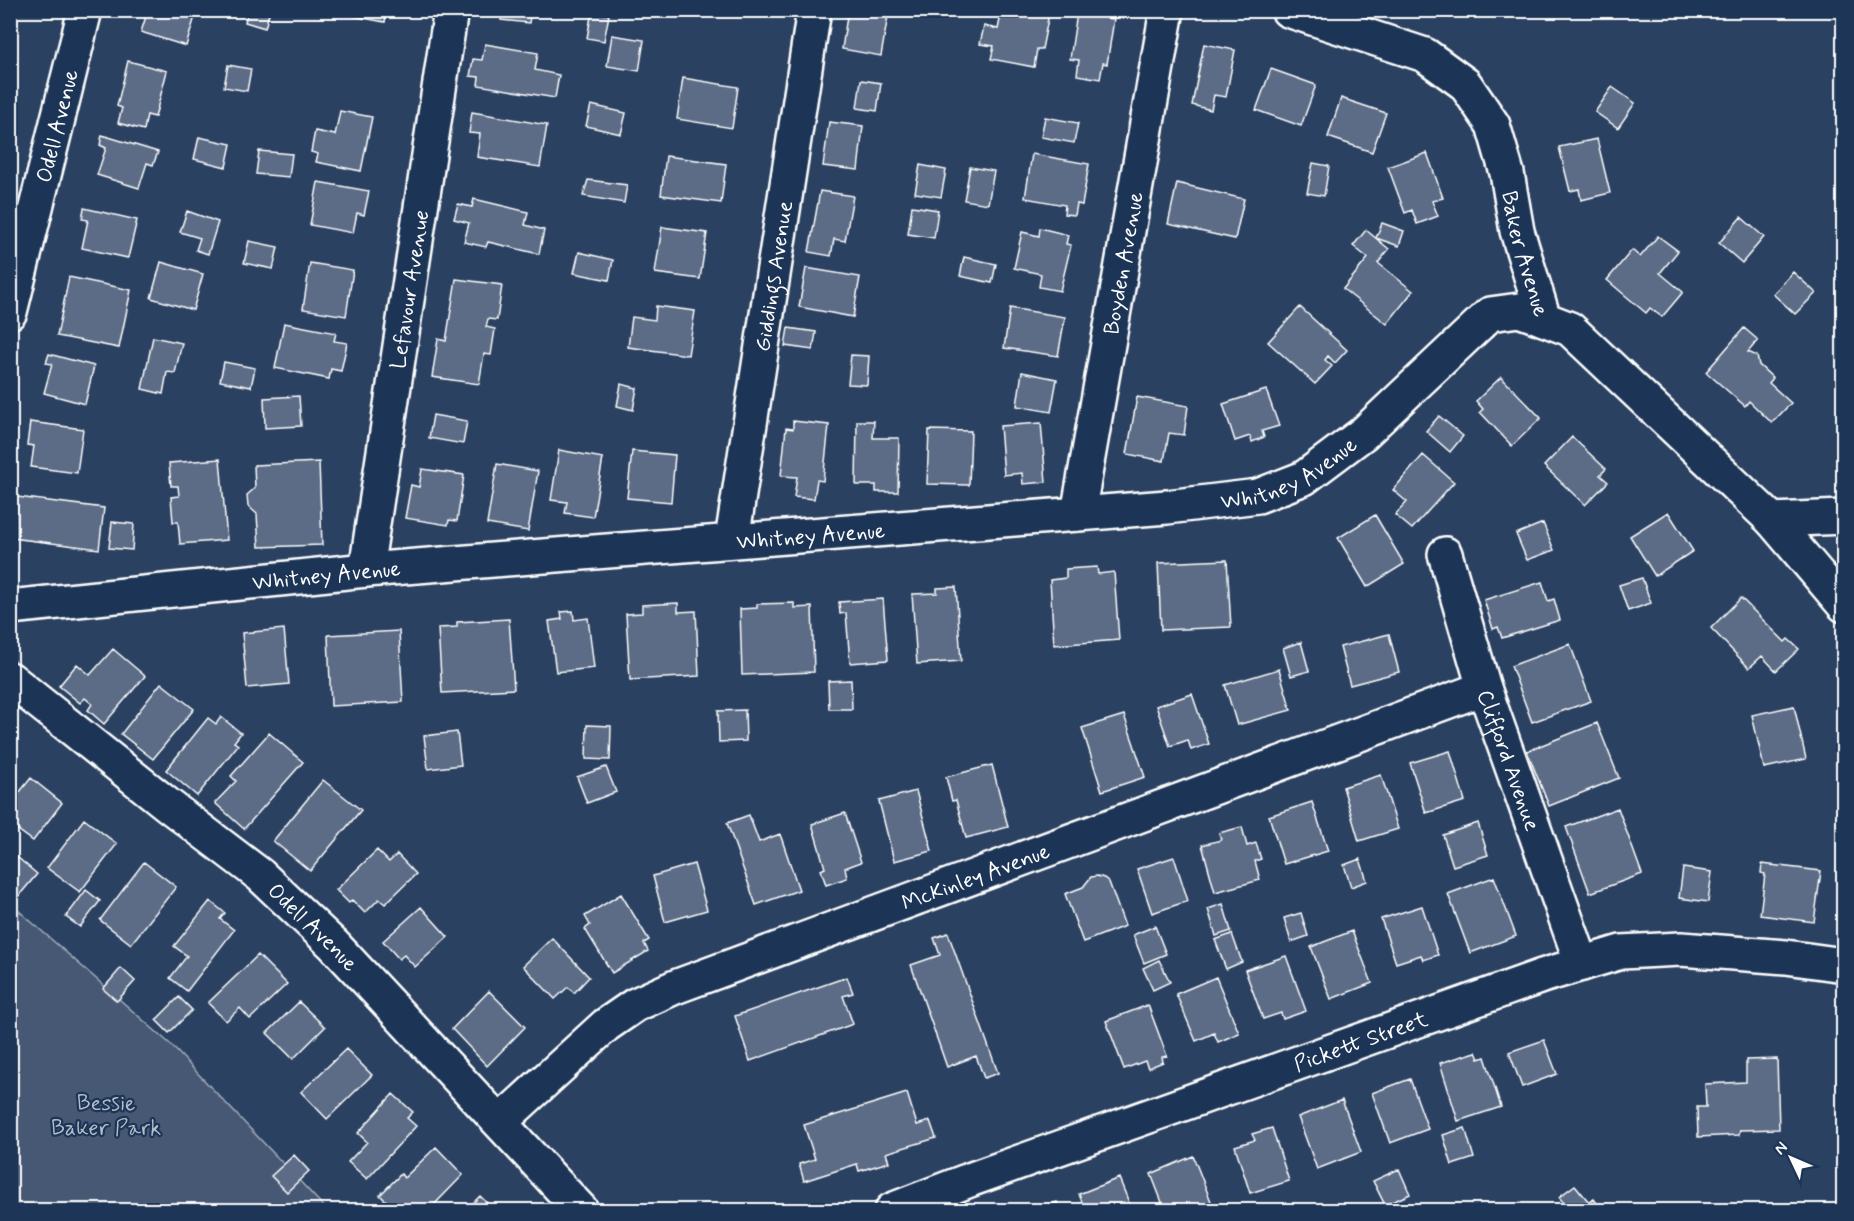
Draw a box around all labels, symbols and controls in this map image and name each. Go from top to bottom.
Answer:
street label: Odell Avenue [31,67,86,186]
street label: Baker Avenue [1494,189,1554,320]
street label: Boyden Avenue [1098,190,1151,337]
street label: Giddings Avenue [749,199,800,354]
street label: Lefavour Avenue [385,208,436,371]
street label: Whitney Avenue [1219,431,1363,516]
street label: Whitney Avenue [735,517,886,557]
street label: Whitney Avenue [251,555,402,598]
street label: Clifford Avenue [1470,686,1546,835]
street label: McKinley Avenue [898,838,1054,918]
street label: Odell Avenue [261,878,364,978]
street label: Pickett Street [1290,1006,1432,1079]
park label: Bessie Baker Park [51,1090,161,1143]
north arrow [1761,1128,1821,1188]
text: N [1770,1137,1793,1160]

